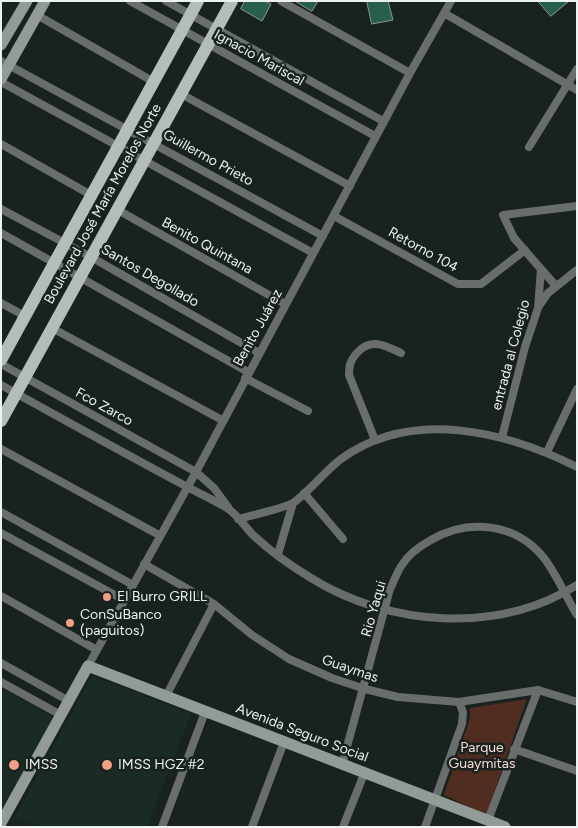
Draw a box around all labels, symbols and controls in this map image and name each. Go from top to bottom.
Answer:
street label: Ignacio Mariscal [211,26,307,90]
street label: Boulevard José María Morelos Norte [41,101,165,307]
street label: Guillermo Prieto [160,126,256,190]
street label: Benito Quintana [159,214,255,278]
street label: Retorno 104 [385,224,461,276]
street label: Santos Degollado [98,241,202,311]
street label: Benito Juárez [230,287,286,369]
street label: entrada al Colegio [488,298,534,412]
street label: Fco Zarco [72,384,136,430]
street label: Rio Yaqui [358,579,390,639]
place label: El Burro GRILL [117,589,207,605]
marker: El Burro GRILL [101,591,113,603]
place label: ConSuBanco (paguitos) [80,607,162,640]
marker: ConSuBanco (paguitos) [64,617,76,629]
street label: Guaymas [320,652,380,686]
street label: Avenida Seguro Social [234,700,370,766]
park label: Parque Guaymitas [449,740,515,772]
place label: IMSS [25,757,58,773]
place label: IMSS HGZ #2 [118,757,205,773]
marker: IMSS [7,758,21,772]
marker: IMSS HGZ #2 [100,758,114,772]

